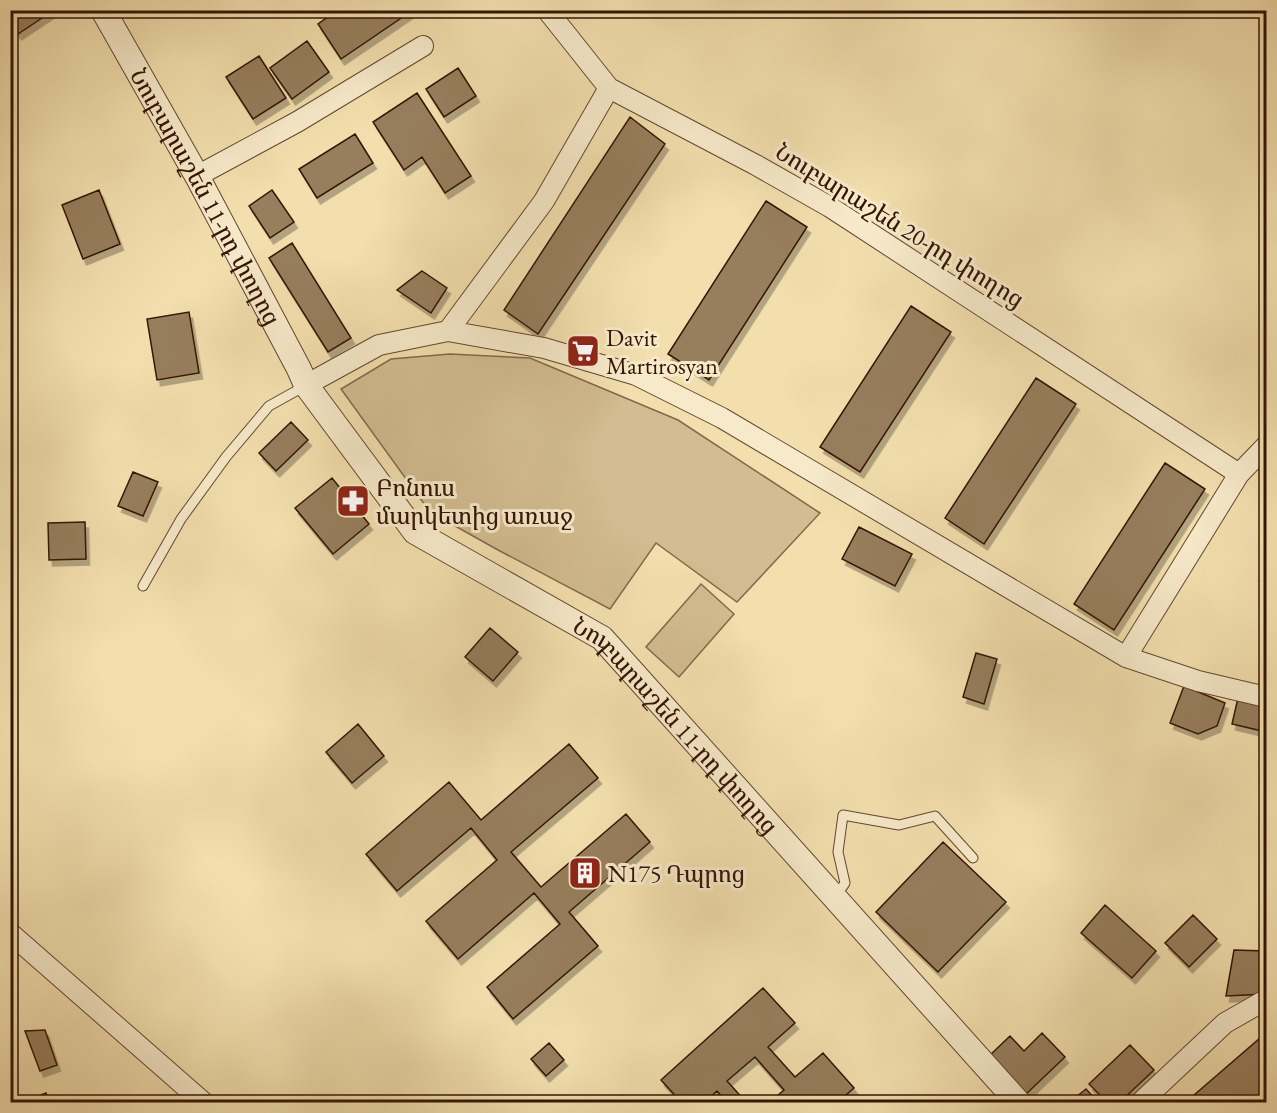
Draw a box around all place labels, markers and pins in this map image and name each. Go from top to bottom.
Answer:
place label: Davit Martirosyan [606,322,718,381]
supermarket icon: Davit Martirosyan [565,333,601,369]
place label: Բոնուս մարկետից առաջ [376,472,573,531]
pharmacy icon: Բոնուս մարկետից առաջ [335,483,371,519]
building icon: N175 Դպրոց [567,855,603,891]
place label: N175 Դպրոց [608,858,745,889]

